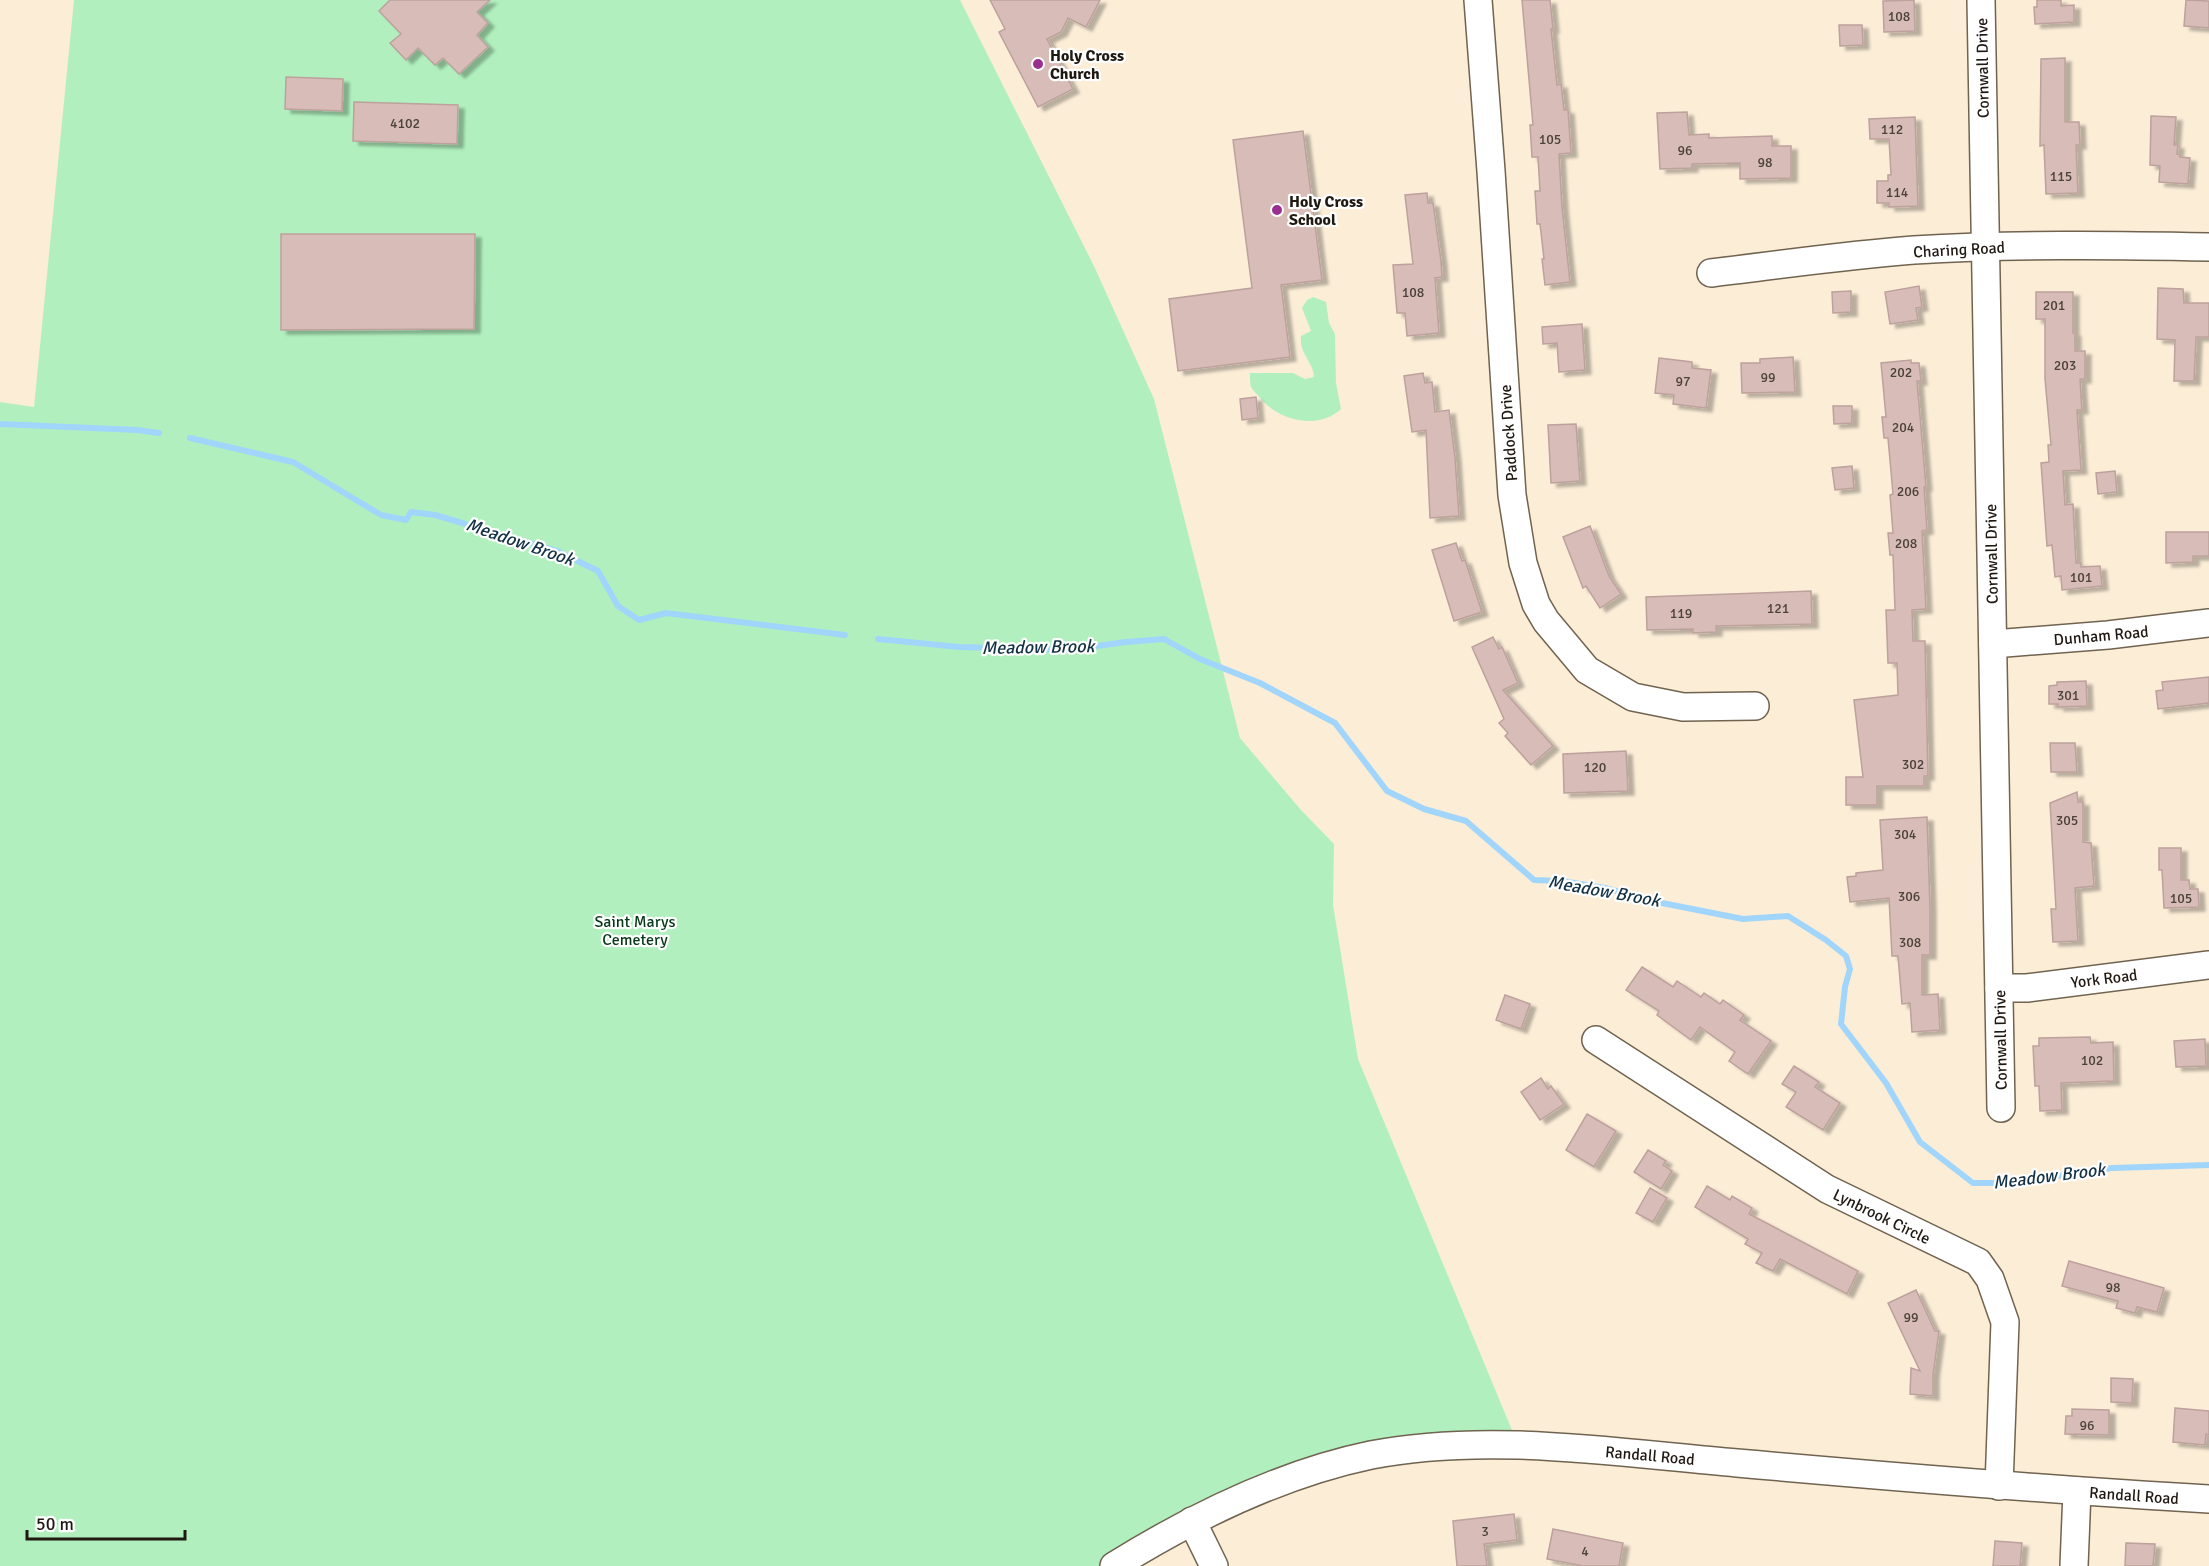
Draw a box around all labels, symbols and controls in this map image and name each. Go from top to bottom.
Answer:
house number: 108 [1888,8,1910,25]
street label: Cornwall Drive [1972,18,1994,118]
place label: Holy Cross Church [1050,46,1124,84]
marker: Holy Cross Church [1031,57,1045,71]
house number: 4102 [390,115,420,132]
house number: 112 [1881,121,1903,138]
house number: 105 [1539,131,1561,148]
house number: 96 [1677,142,1693,159]
house number: 98 [1757,154,1773,171]
house number: 115 [2050,168,2072,185]
house number: 114 [1886,184,1909,201]
place label: Holy Cross School [1289,192,1363,230]
marker: Holy Cross School [1270,203,1284,217]
street label: Charing Road [1913,238,2005,262]
house number: 108 [1402,284,1424,301]
house number: 201 [2043,297,2065,314]
house number: 203 [2054,357,2076,374]
house number: 202 [1890,364,1912,381]
house number: 99 [1760,369,1776,386]
house number: 97 [1675,373,1691,390]
street label: Paddock Drive [1496,384,1522,482]
house number: 204 [1892,419,1915,436]
house number: 206 [1897,483,1919,500]
street label: Cornwall Drive [1981,504,2003,604]
water label: Meadow Brook [463,513,579,571]
house number: 208 [1895,535,1917,552]
house number: 101 [2070,569,2092,586]
house number: 121 [1767,600,1789,617]
house number: 119 [1670,605,1692,622]
street label: Dunham Road [2053,622,2149,650]
water label: Meadow Brook [981,635,1097,659]
house number: 301 [2057,687,2079,704]
house number: 302 [1902,756,1924,773]
house number: 120 [1584,759,1606,776]
house number: 305 [2056,812,2078,829]
house number: 304 [1894,826,1917,843]
water label: Meadow Brook [1546,870,1663,912]
house number: 306 [1898,888,1920,905]
house number: 105 [2170,890,2192,907]
park label: Saint Marys Cemetery [594,912,676,950]
house number: 308 [1899,934,1921,951]
street label: York Road [2070,965,2139,993]
street label: Cornwall Drive [1990,990,2012,1090]
house number: 102 [2081,1052,2103,1069]
water label: Meadow Brook [1992,1158,2108,1194]
street label: Lynbrook Circle [1830,1185,1933,1249]
house number: 98 [2105,1279,2121,1296]
house number: 99 [1903,1309,1919,1326]
house number: 96 [2079,1417,2095,1434]
street label: Randall Road [1604,1442,1696,1470]
street label: Randall Road [2088,1483,2179,1509]
scale bar [27,1503,184,1541]
text: 50 m [36,1513,74,1535]
house number: 3 [1481,1523,1489,1540]
house number: 4 [1581,1543,1589,1560]

